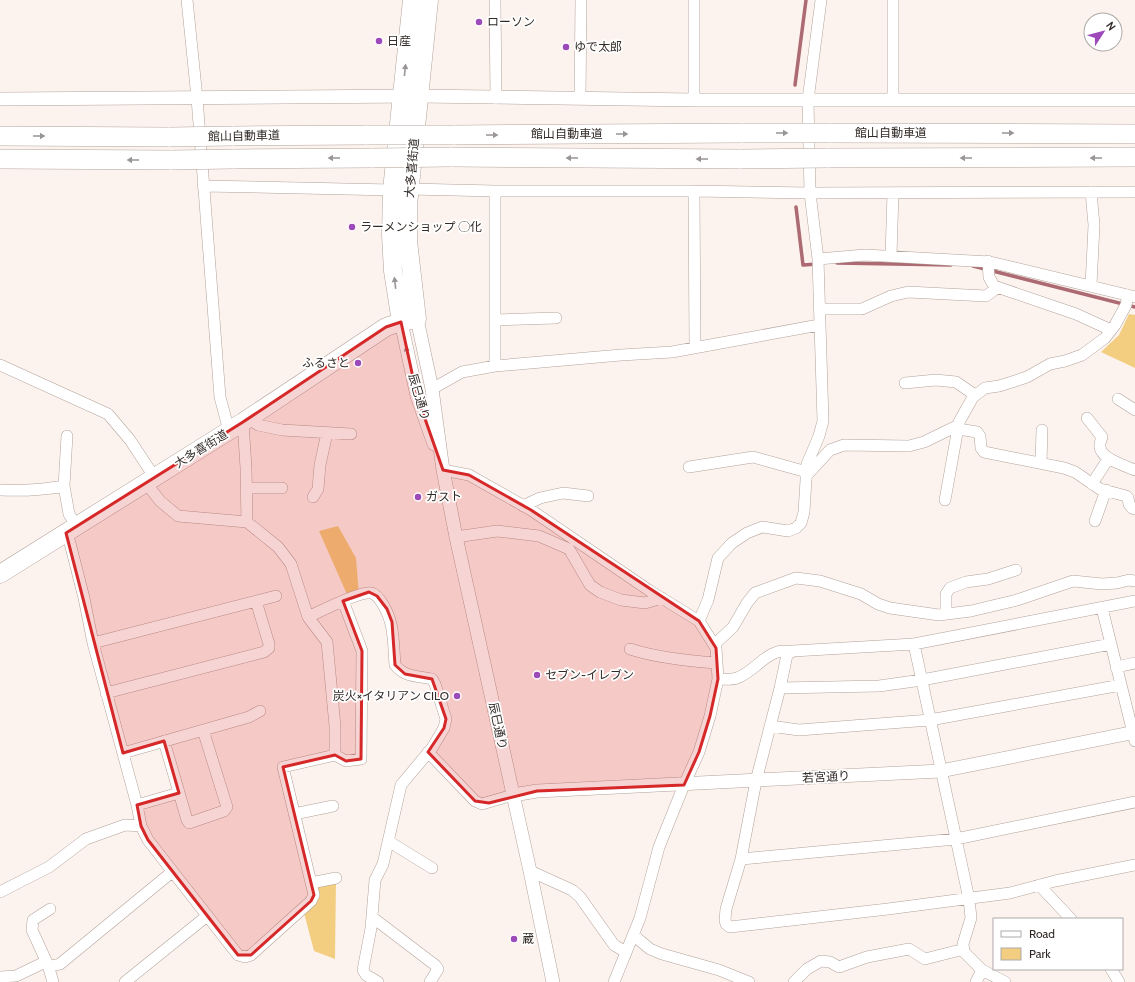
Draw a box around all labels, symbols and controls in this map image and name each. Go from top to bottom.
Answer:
north arrow [1083,12,1123,52]
place label: ローソン [487,14,535,29]
marker: ローソン [474,17,484,27]
text: N [1103,19,1119,33]
place label: 日産 [387,33,411,48]
marker: 日産 [374,36,384,46]
place label: ゆで太郎 [574,39,622,54]
marker: ゆで太郎 [561,42,571,52]
one-way arrow [402,64,408,76]
street label: 館山自動車道 [855,125,927,140]
street label: 館山自動車道 [531,126,603,141]
street label: 館山自動車道 [208,127,280,144]
one-way arrow [776,130,789,136]
one-way arrow [1002,130,1015,136]
one-way arrow [616,131,629,137]
one-way arrow [486,132,499,138]
one-way arrow [33,133,46,139]
street label: 大多喜街道 [401,137,422,199]
one-way arrow [327,155,340,161]
one-way arrow [565,155,578,161]
one-way arrow [696,155,708,162]
one-way arrow [959,155,972,161]
one-way arrow [1089,155,1102,161]
one-way arrow [126,157,139,163]
place label: ラーメンショップ ◯化 [360,219,482,234]
marker: ラーメンショップ ◯化 [347,222,357,232]
one-way arrow [392,277,398,289]
one-way arrow [404,346,410,359]
place label: ふるさと [302,355,350,370]
marker: ふるさと [353,358,363,368]
street label: 辰巳通り [406,372,433,422]
street label: 大多喜街道 [171,426,230,471]
place label: ガスト [426,489,462,504]
marker: ガスト [413,492,423,502]
place label: セブン-イレブン [545,667,634,682]
marker: セブン-イレブン [532,670,542,680]
place label: 炭火×イタリアン CILO [333,688,449,703]
marker: 炭火×イタリアン CILO [452,691,462,701]
street label: 辰巳通り [486,701,511,751]
street label: 若宮通り [802,768,850,785]
legend [993,918,1123,970]
text: Road [1029,926,1055,941]
place label: 蔵 [522,931,534,946]
marker: 蔵 [509,934,519,944]
text: Park [1029,946,1051,961]

